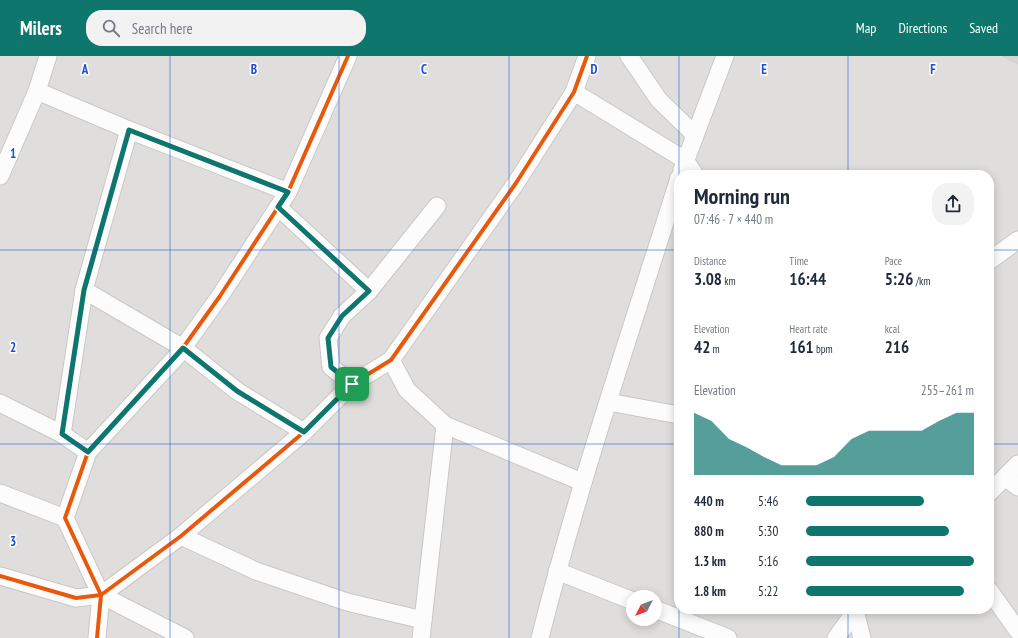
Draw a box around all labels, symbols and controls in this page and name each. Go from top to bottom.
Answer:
search box [86,10,366,46]
text: Milers [20,16,62,40]
icon: search [100,17,122,39]
text: Search here [132,19,193,38]
text: Map [856,19,876,37]
text: Directions [898,19,947,37]
text: Saved [969,19,998,37]
text: A [81,61,89,78]
text: B [251,61,257,78]
text: C [421,61,427,78]
text: D [591,61,598,78]
text: E [761,61,767,78]
text: F [930,61,936,78]
text: 1 [10,145,16,162]
text: Morning run [694,182,790,210]
button: share [932,183,974,225]
text: 07:46 · 7 × 440 m [694,211,773,228]
text: Distance [694,254,726,268]
text: Time [789,254,808,268]
text: Pace [885,254,902,268]
text: 3.08 [694,268,722,290]
text: 16:44 [789,268,826,290]
text: 5:26 [885,268,913,290]
text: km [722,274,736,288]
text: /km [913,274,930,288]
text: Elevation [694,322,729,336]
text: Heart rate [789,322,828,336]
text: kcal [885,322,900,336]
text: 42 [694,336,710,358]
text: 161 [789,336,814,358]
text: 216 [885,336,909,358]
text: 2 [10,339,16,356]
text: m [710,342,720,356]
text: bpm [814,342,833,356]
pin [335,367,369,401]
icon: arrive [341,373,363,395]
text: Elevation [694,382,736,399]
text: 255–261 m [921,382,974,399]
text: 440 m [694,493,724,510]
text: 5:46 [758,493,778,510]
text: 880 m [694,523,724,540]
text: 5:30 [758,523,778,540]
text: 3 [10,533,16,550]
text: 1.3 km [694,553,726,570]
text: 5:16 [758,553,778,570]
text: 1.8 km [694,583,726,600]
text: 5:22 [758,583,778,600]
north arrow [626,590,662,626]
map controls [626,590,662,626]

